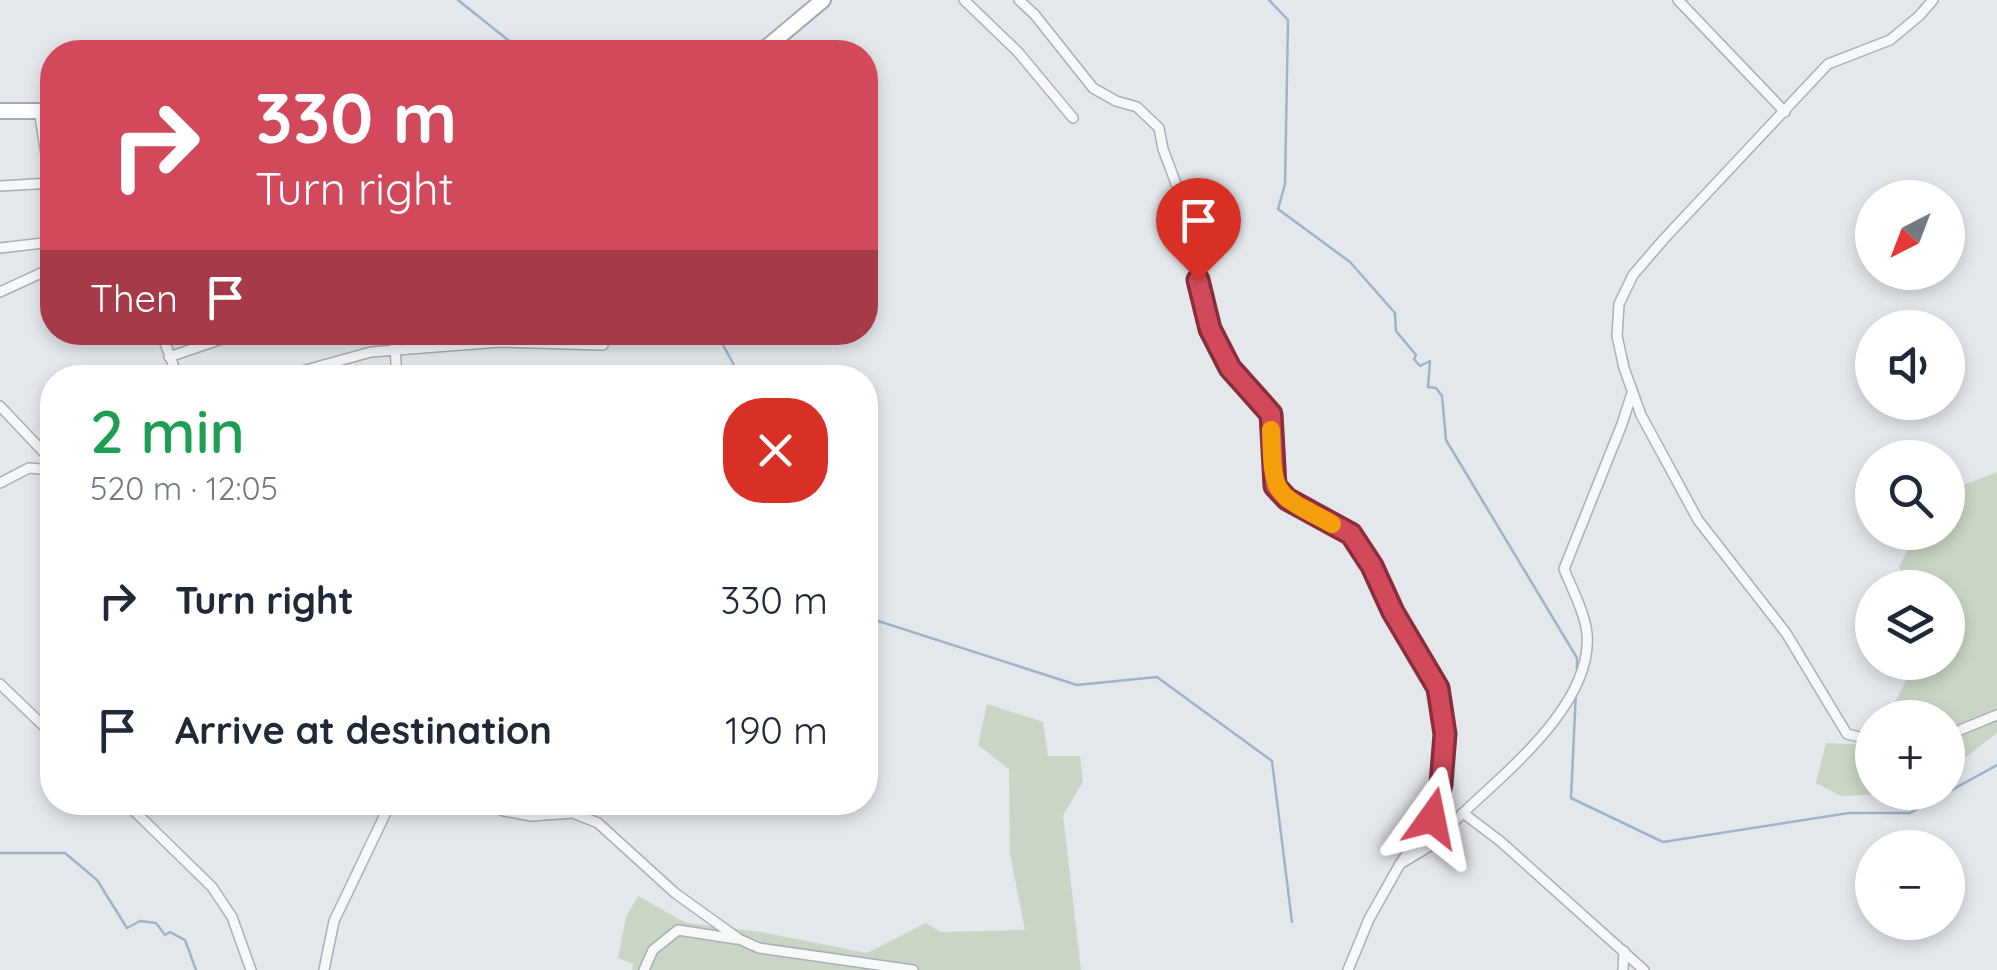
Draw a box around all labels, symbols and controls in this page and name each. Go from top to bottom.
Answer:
text: 330 m [255,73,457,161]
icon: right [90,80,220,210]
text: Turn right [255,160,454,216]
pin [1156,178,1241,281]
north arrow [1855,180,1965,290]
map controls [1855,180,1965,940]
icon: arrive [1171,193,1226,248]
icon: arrive [198,270,253,325]
text: Then [90,274,178,322]
button: sound [1855,310,1965,420]
text: 2 min [90,393,245,468]
button: close [723,398,828,503]
button: search [1855,440,1965,550]
text: 520 m · 12:05 [90,468,278,508]
button: layers [1855,570,1965,680]
icon: right [90,573,145,628]
text: Turn right [175,576,354,624]
text: 330 m [721,576,828,624]
button: + [1855,700,1965,810]
icon: arrive [90,703,145,758]
text: Arrive at destination [175,706,552,754]
text: 190 m [725,706,828,754]
position arrow [1380,766,1484,870]
button: − [1855,830,1965,940]

